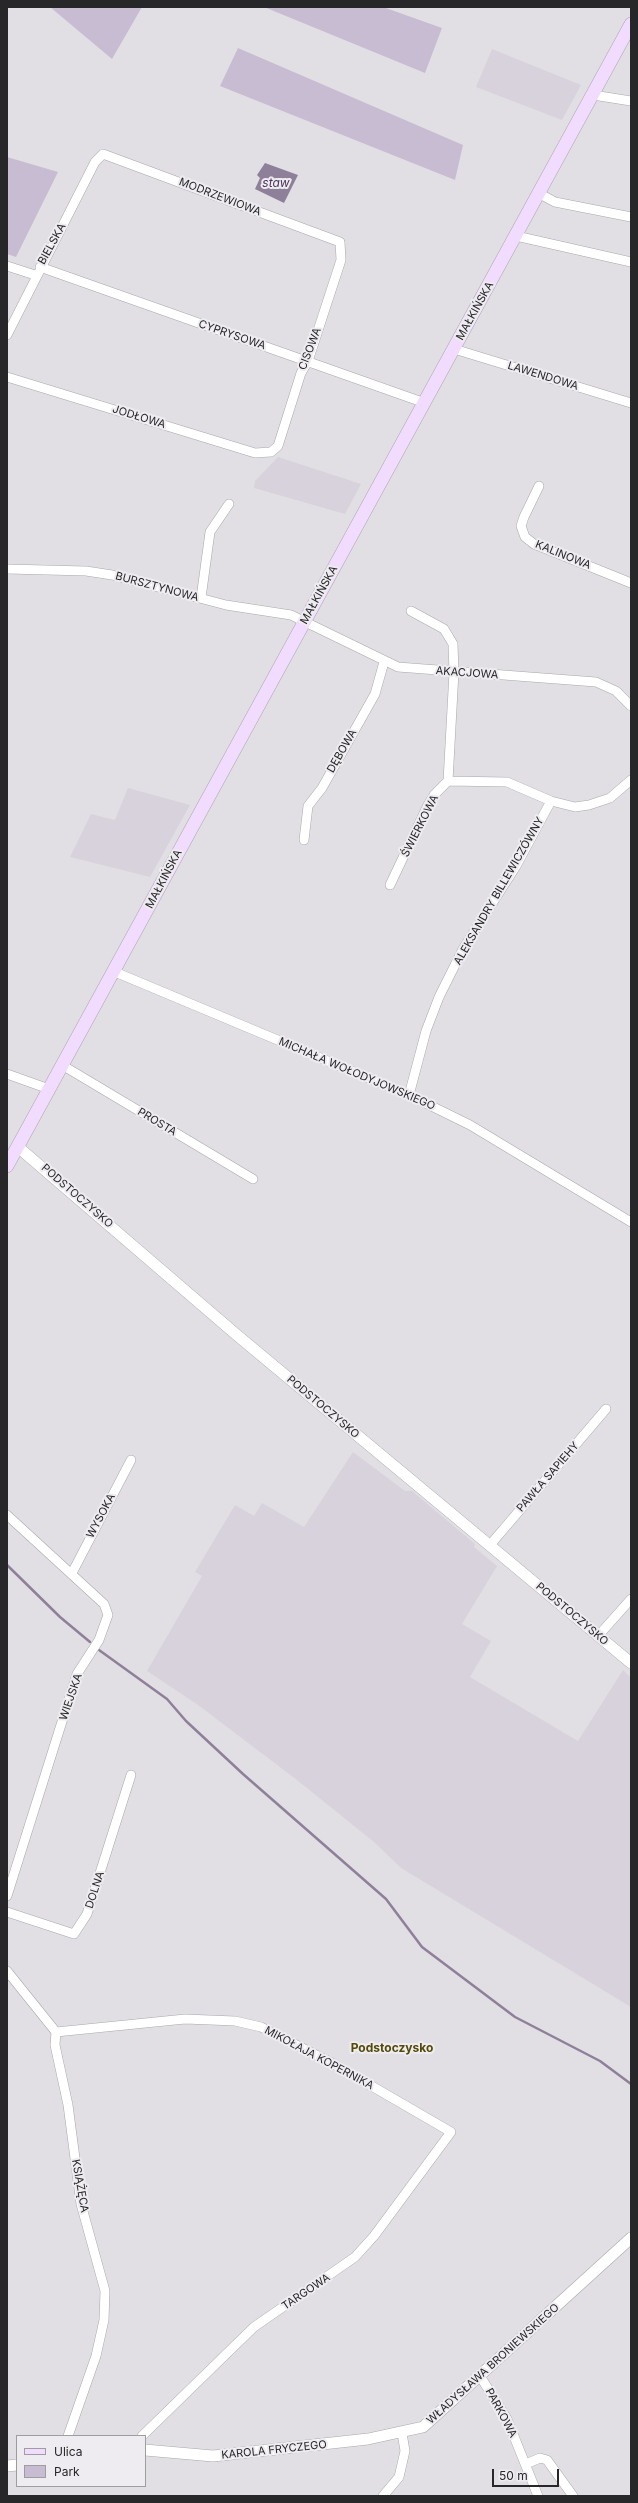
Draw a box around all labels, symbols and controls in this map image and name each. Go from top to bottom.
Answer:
street label: MODRZEWIOWA [177,175,263,219]
water label: staw [262,176,290,190]
street label: BIELSKA [35,221,69,267]
street label: MAŁKIŃSKA [454,279,496,343]
street label: CYPRYSOWA [197,317,267,353]
street label: CISOWA [296,326,324,372]
street label: LAWENDOWA [506,359,580,393]
street label: JODŁOWA [111,403,167,431]
street label: KALINOWA [533,538,593,572]
street label: MAŁKIŃSKA [298,563,340,627]
street label: BURSZTYNOWA [114,570,200,604]
street label: AKACJOWA [435,664,499,682]
street label: DĘBOWA [324,727,360,775]
street label: ŚWIERKOWA [399,793,441,859]
street label: ALEKSANDRY BILLEWICZÓWNY [451,815,547,967]
street label: MAŁKIŃSKA [143,847,185,911]
street label: MICHAŁA WOŁODYJOWSKIEGO [277,1035,437,1113]
street label: PROSTA [135,1105,179,1139]
street label: PODSTOCZYSKO [39,1161,115,1231]
street label: PODSTOCZYSKO [284,1373,362,1441]
street label: PAWŁA SAPIEHY [514,1439,582,1515]
street label: WYSOKA [84,1491,118,1541]
street label: PODSTOCZYSKO [533,1580,611,1648]
street label: WIEJSKA [57,1672,85,1722]
street label: DOLNA [83,1870,107,1910]
street label: MIKOŁAJA KOPERNIKA [262,2024,376,2092]
district label: Podstoczysko [351,2041,433,2055]
street label: KSIĄŻĘCA [69,2158,91,2214]
street label: TARGOWA [279,2271,333,2313]
street label: WŁADYSŁAWA BRONIEWSKIEGO [424,2301,562,2427]
street label: PARKOWA [482,2386,520,2440]
legend [16,2435,146,2487]
street label: KAROLA FRYCZEGO [221,2438,327,2462]
text: Ulica [54,2444,82,2459]
scale bar [494,2461,561,2487]
text: Park [54,2464,80,2479]
text: 50 m [499,2468,528,2483]

